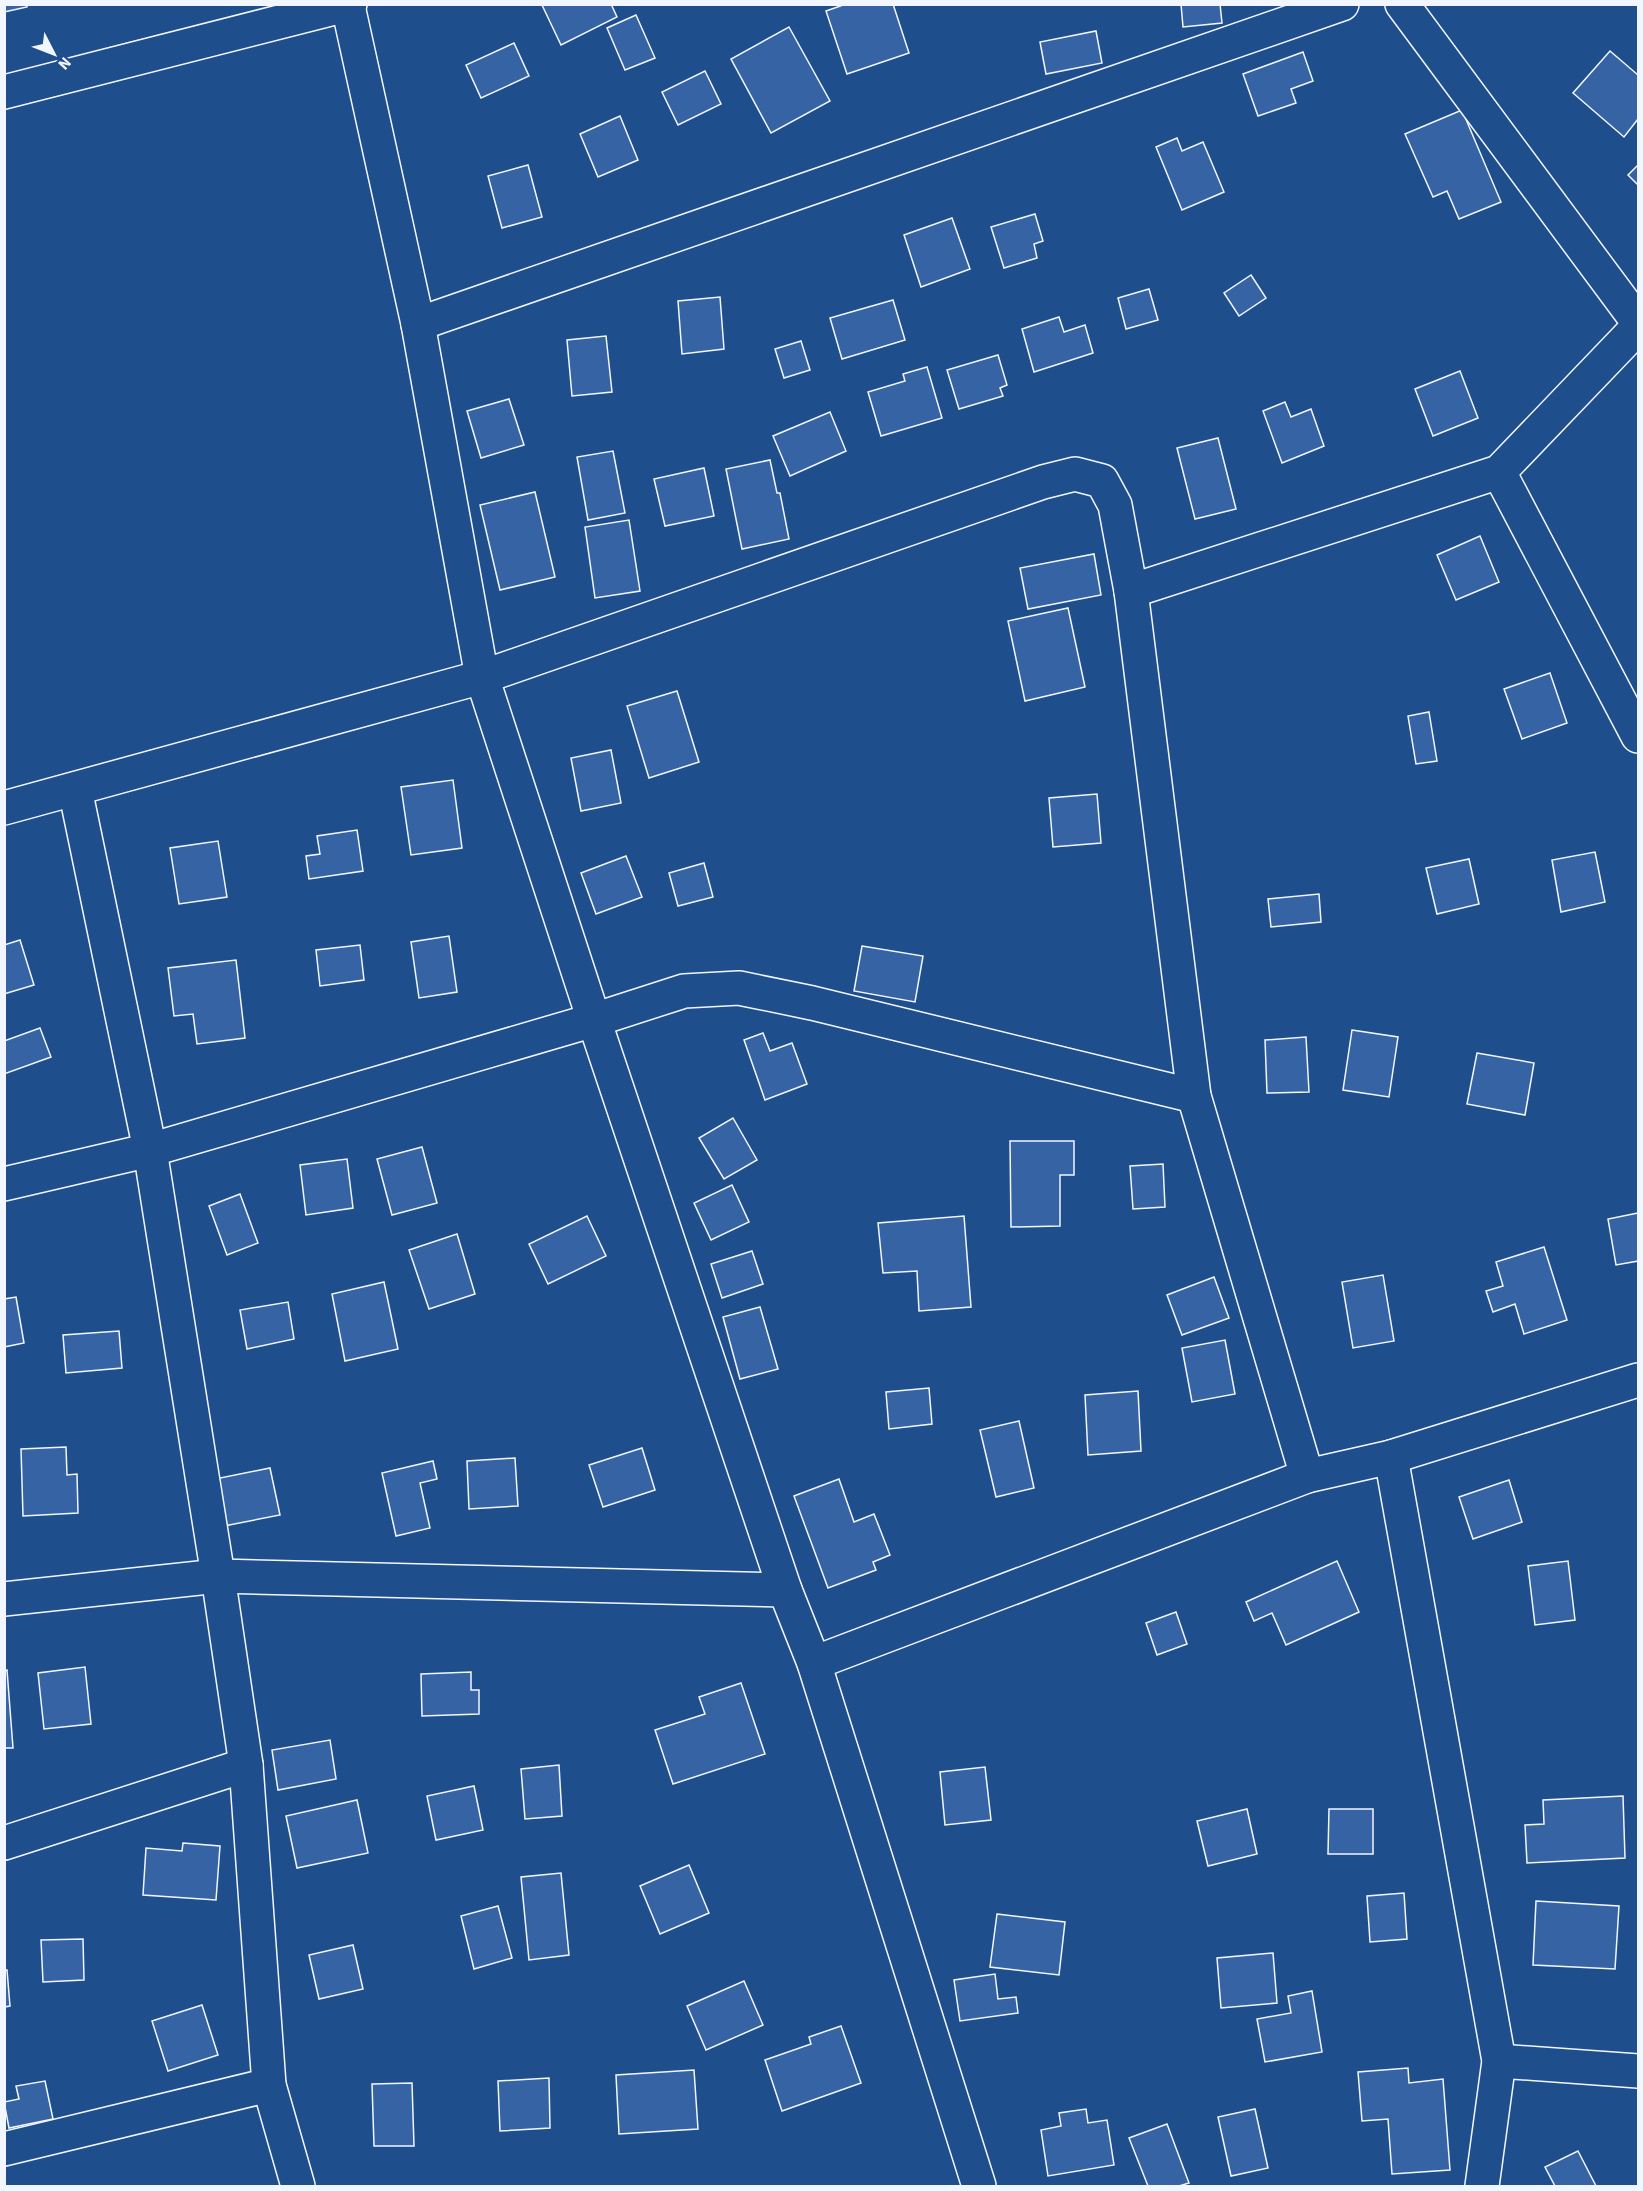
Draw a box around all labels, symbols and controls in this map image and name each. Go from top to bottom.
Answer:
north arrow [24,24,84,84]
text: N [53,52,76,75]

